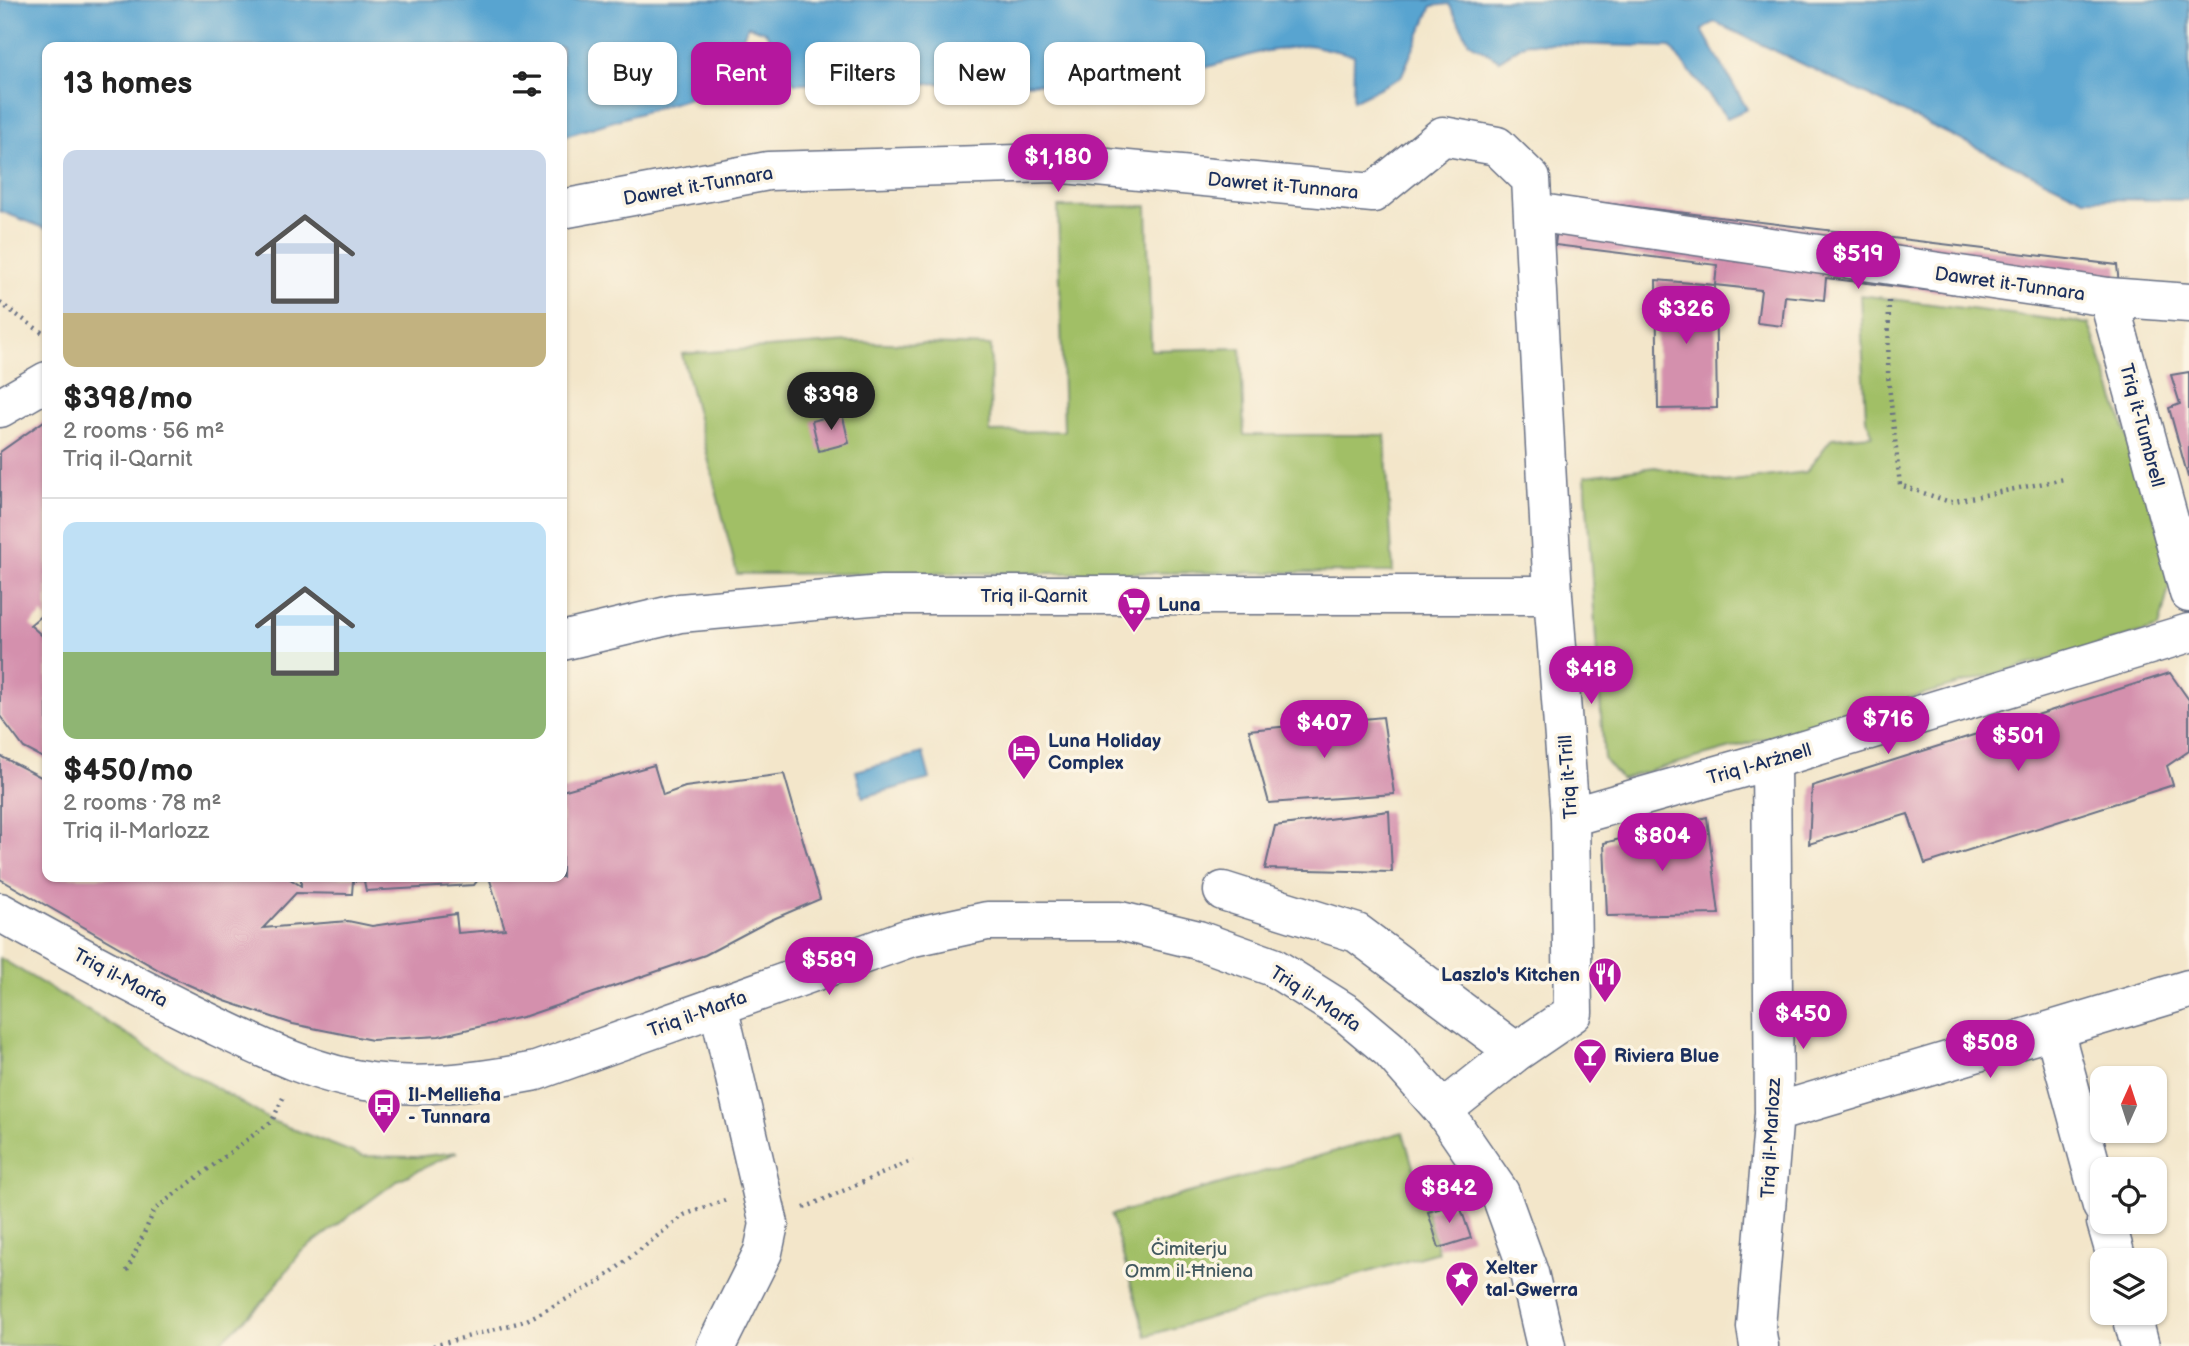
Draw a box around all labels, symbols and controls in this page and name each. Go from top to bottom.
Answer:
chip: Buy [588,42,677,105]
chip: Rent [691,42,791,105]
chip: Filters [805,42,920,105]
chip: New [934,42,1030,105]
chip: Apartment [1044,42,1205,105]
icon: filters [508,65,546,103]
text: 13 homes [63,66,192,102]
pin: $1,180 [1001,134,1115,194]
text: $1,180 [1024,143,1092,171]
street label: Dawret it-Tunnara [622,162,775,211]
street label: Dawret it-Tunnara [1206,168,1359,205]
icon: home [242,196,368,322]
pin: $519 [1817,232,1899,291]
text: $519 [1832,240,1884,268]
street label: Dawret it-Tunnara [1933,263,2086,306]
pin: $326 [1645,286,1727,346]
text: $326 [1658,295,1714,323]
street label: Triq it-Tumbrell [2114,361,2169,490]
pin: $398 [790,372,872,432]
text: $398/mo [63,381,193,417]
text: $398 [803,381,859,409]
text: 2 rooms · 56 m² [63,417,225,445]
text: Triq il-Qarnit [63,445,193,473]
icon: home [242,568,368,694]
street label: Triq il-Qarnit [980,585,1088,608]
supermarket icon: Luna [1115,585,1153,634]
place label: Luna [1158,594,1201,617]
pin: $418 [1550,646,1632,706]
text: $418 [1565,655,1617,683]
pin: $716 [1847,696,1929,756]
pin: $407 [1283,700,1365,760]
text: $716 [1862,705,1914,733]
text: $407 [1296,709,1352,737]
pin: $501 [1977,714,2059,773]
text: $501 [1992,722,2044,750]
place label: Luna Holiday Complex [1048,730,1161,775]
hotel icon: Luna Holiday Complex [1005,732,1043,781]
street label: Triq it-Trill [1554,734,1583,820]
street label: Triq l-Arżnell [1705,739,1814,790]
text: $450/mo [63,753,193,789]
text: 2 rooms · 78 m² [63,789,221,817]
pin: $804 [1621,814,1703,873]
text: Triq il-Marlozz [63,817,209,845]
text: $804 [1634,822,1690,850]
pin: $589 [788,937,870,997]
street label: Triq il-Marfa [69,944,171,1013]
text: $589 [801,946,857,974]
restaurant icon: Laszlo's Kitchen [1586,955,1624,1004]
street label: Triq il-Marfa [1265,961,1365,1037]
place label: Laszlo's Kitchen [1441,964,1580,987]
street label: Triq il-Marfa [645,986,750,1043]
pin: $450 [1762,992,1844,1051]
text: $450 [1775,1000,1831,1028]
pin: $508 [1949,1020,2031,1080]
text: $508 [1962,1029,2018,1057]
bar icon: Riviera Blue [1571,1036,1609,1085]
place label: Riviera Blue [1614,1045,1719,1068]
north arrow [2090,1066,2166,1143]
map controls [2090,1066,2167,1325]
street label: Triq il-Marlozz [1757,1076,1786,1199]
place label: Il-Mellieħa - Tunnara [408,1084,501,1129]
bus stop icon: Il-Mellieħa - Tunnara [365,1086,403,1135]
button: locate [2090,1157,2167,1234]
pin: $842 [1408,1166,1490,1225]
text: $842 [1421,1174,1477,1202]
park label: Ċimiterju Omm il-Ħniena [1125,1238,1253,1283]
button: layers [2090,1248,2167,1325]
place label: Xelter tal-Gwerra [1485,1257,1578,1302]
place icon: Xelter tal-Gwerra [1443,1259,1481,1308]

